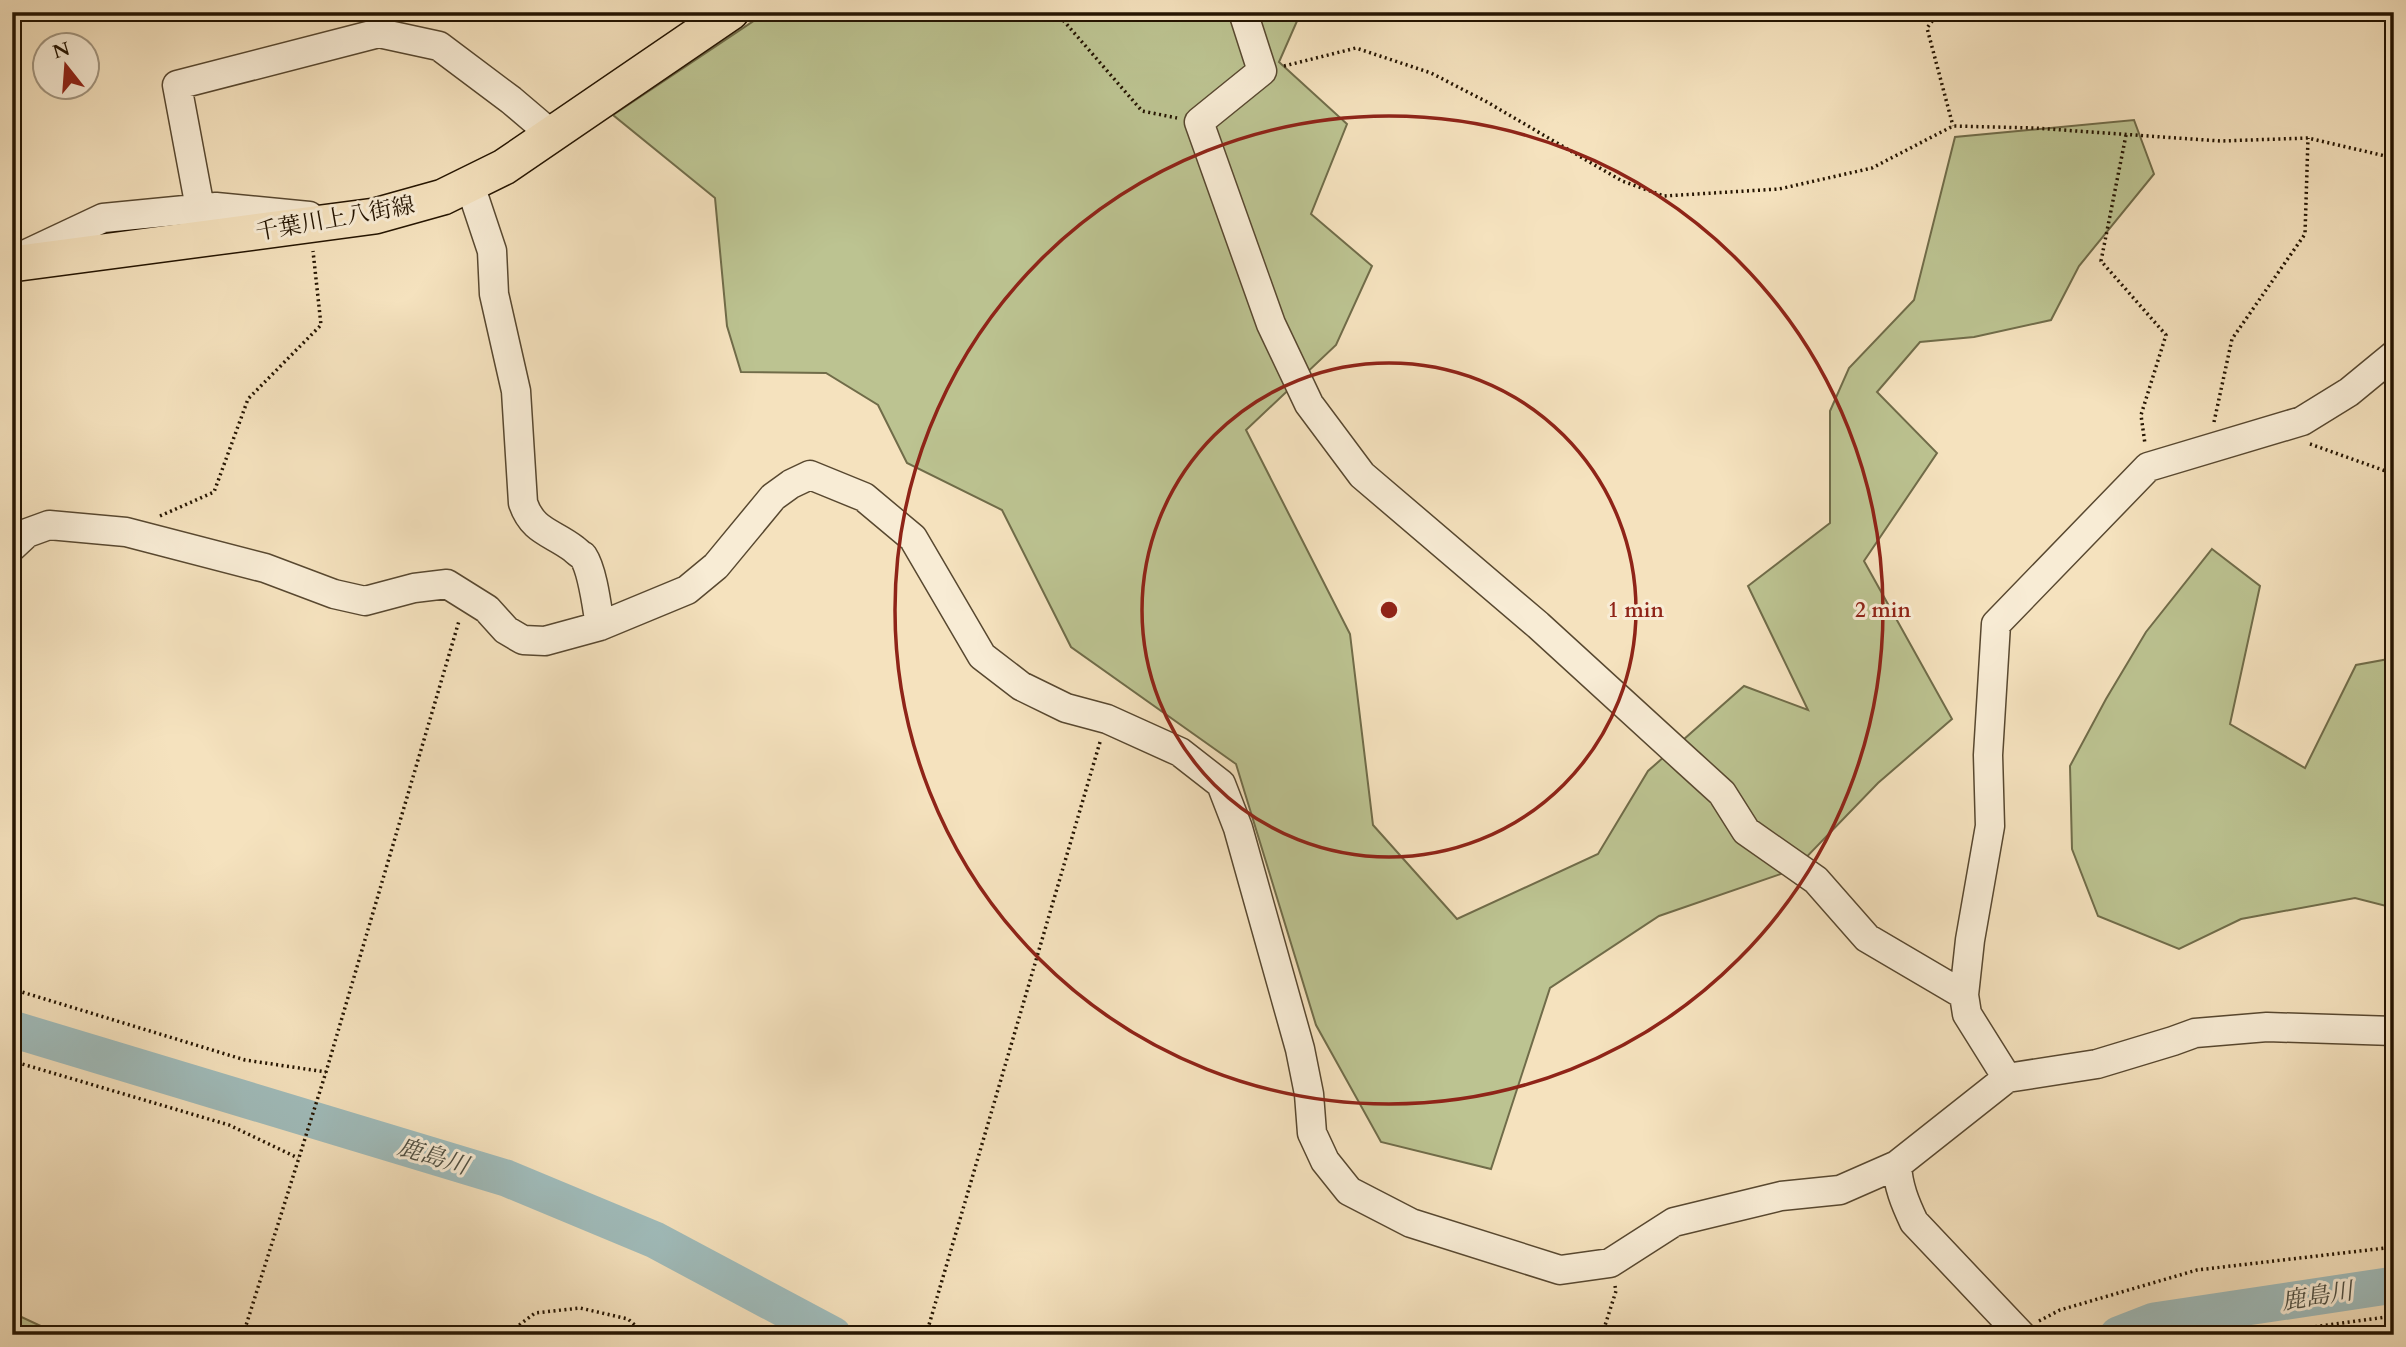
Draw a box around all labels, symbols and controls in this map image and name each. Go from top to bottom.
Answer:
north arrow [32,32,102,102]
text: N [50,36,73,66]
street label: 千葉川上八街線 [253,189,417,248]
text: 1 min [1608,596,1664,625]
text: 2 min [1855,596,1911,625]
centre of rings [1377,598,1401,622]
water label: 鹿島川 [394,1130,475,1184]
water label: 鹿島川 [2279,1274,2358,1318]

